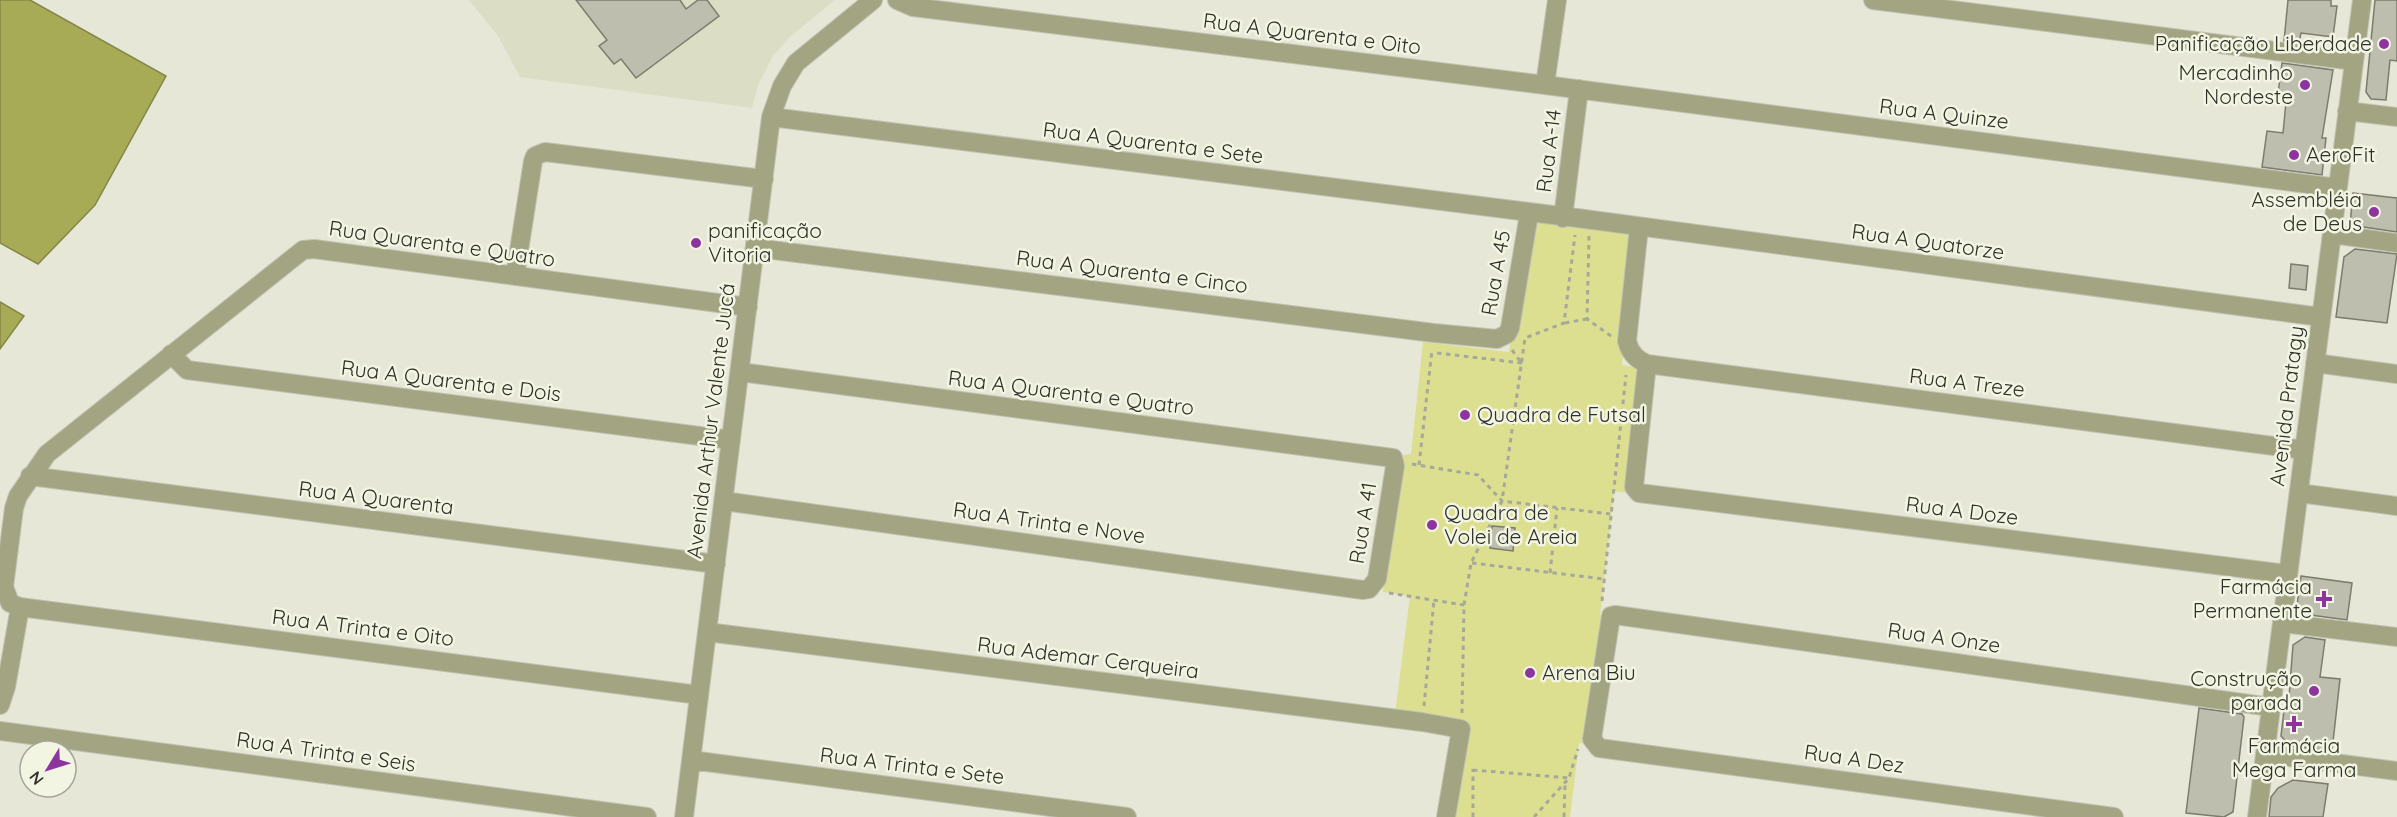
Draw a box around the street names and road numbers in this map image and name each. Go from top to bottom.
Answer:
street label: Rua A Quarenta e Oito [1202,7,1423,59]
street label: Rua A Quinze [1878,92,2010,134]
street label: Rua A-14 [1530,108,1566,194]
street label: Rua A Quarenta e Sete [1041,116,1265,168]
street label: Rua Quarenta e Quatro [327,214,557,272]
street label: Rua A Quatorze [1850,217,2006,265]
street label: Rua A 45 [1475,228,1515,318]
street label: Rua A Quarenta e Cinco [1015,244,1249,298]
street label: Avenida Arthur Valente Jucá [680,282,740,560]
street label: Avenida Pratagy [2263,324,2309,488]
street label: Rua A Quarenta e Dois [340,354,563,406]
street label: Rua A Treze [1908,362,2026,402]
street label: Rua A Quarenta e Quatro [947,364,1196,420]
street label: Rua A Quarenta [297,475,455,519]
street label: Rua A 41 [1343,480,1381,566]
street label: Rua A Doze [1904,490,2020,530]
street label: Rua A Trinta e Nove [951,496,1147,548]
street label: Rua A Trinta e Oito [271,603,456,651]
street label: Rua A Onze [1886,616,2002,658]
street label: Rua Ademar Cerqueira [976,631,1200,683]
street label: Rua A Trinta e Seis [235,726,418,776]
street label: Rua A Dez [1802,738,1906,778]
street label: Rua A Trinta e Sete [819,741,1006,789]

